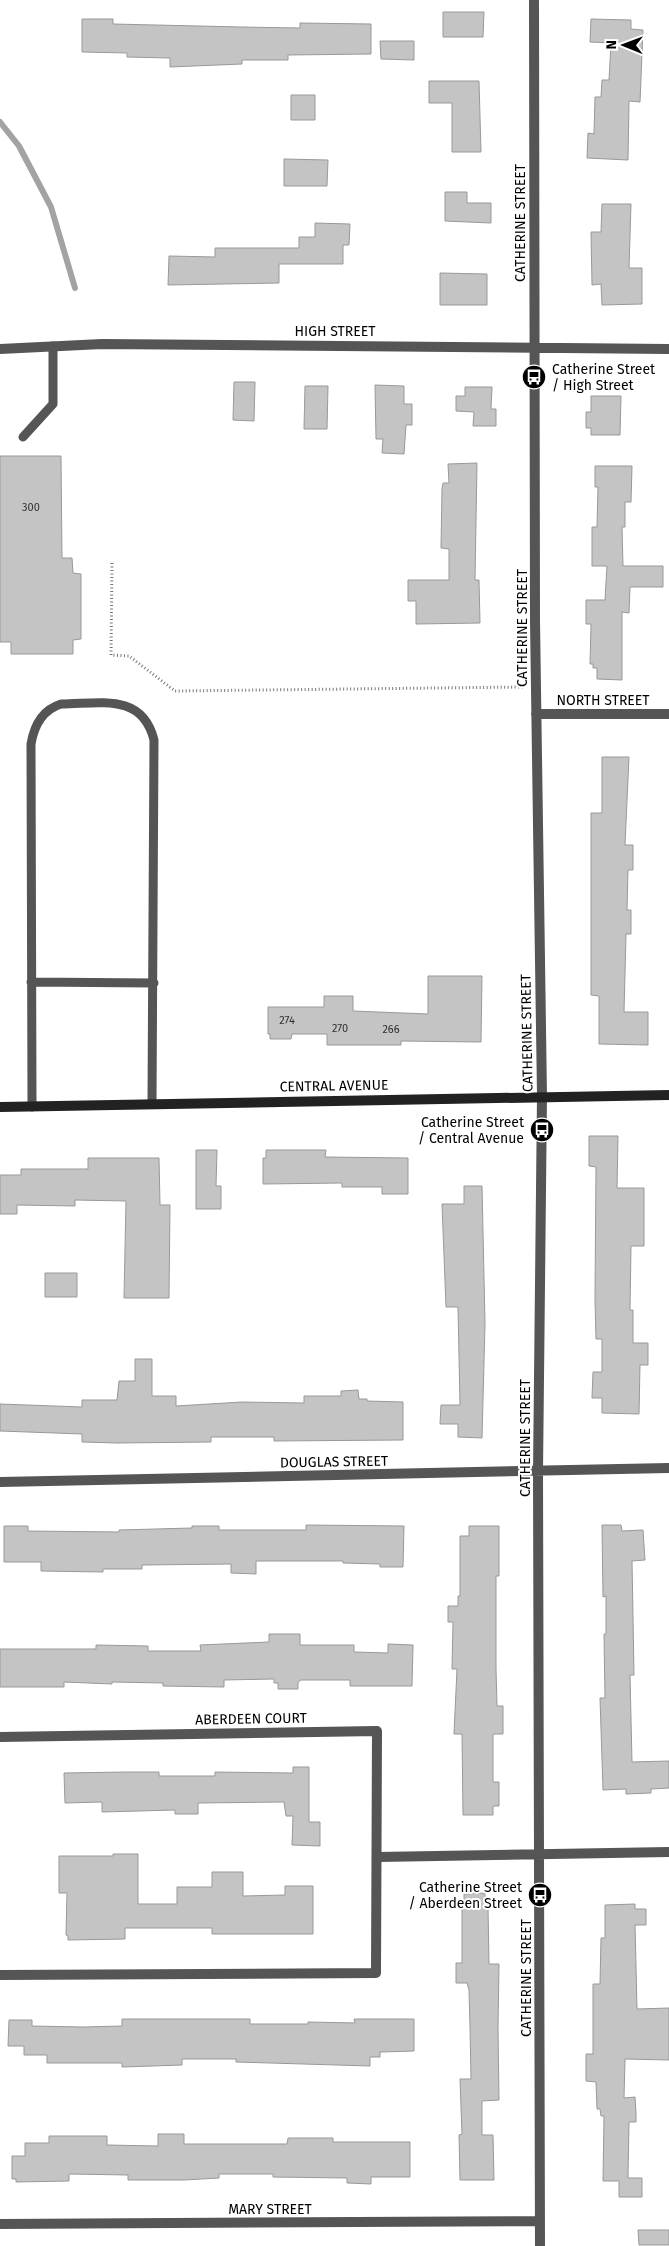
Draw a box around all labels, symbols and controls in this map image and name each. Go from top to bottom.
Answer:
north arrow [599,20,649,70]
text: N [603,40,620,50]
street label: CATHERINE STREET [512,163,529,282]
street label: HIGH STREET [295,323,376,340]
place label: Catherine Street / High Street [552,361,656,394]
bus stop icon: Catherine Street / High Street [521,364,547,390]
house number: 300 [22,501,40,514]
street label: CATHERINE STREET [514,568,531,687]
street label: NORTH STREET [556,692,650,709]
street label: CATHERINE STREET [517,973,537,1092]
house number: 274 [279,1014,295,1027]
house number: 270 [332,1022,348,1035]
house number: 266 [382,1023,400,1036]
street label: CENTRAL AVENUE [279,1077,389,1095]
place label: Catherine Street / Central Avenue [418,1114,525,1147]
bus stop icon: Catherine Street / Central Avenue [529,1117,555,1143]
street label: CATHERINE STREET [517,1378,534,1497]
street label: DOUGLAS STREET [280,1453,389,1471]
street label: ABERDEEN COURT [195,1710,308,1728]
place label: Catherine Street / Aberdeen Street [409,1879,523,1912]
bus stop icon: Catherine Street / Aberdeen Street [527,1882,553,1908]
street label: CATHERINE STREET [518,1918,535,2037]
street label: MARY STREET [228,2201,313,2218]

